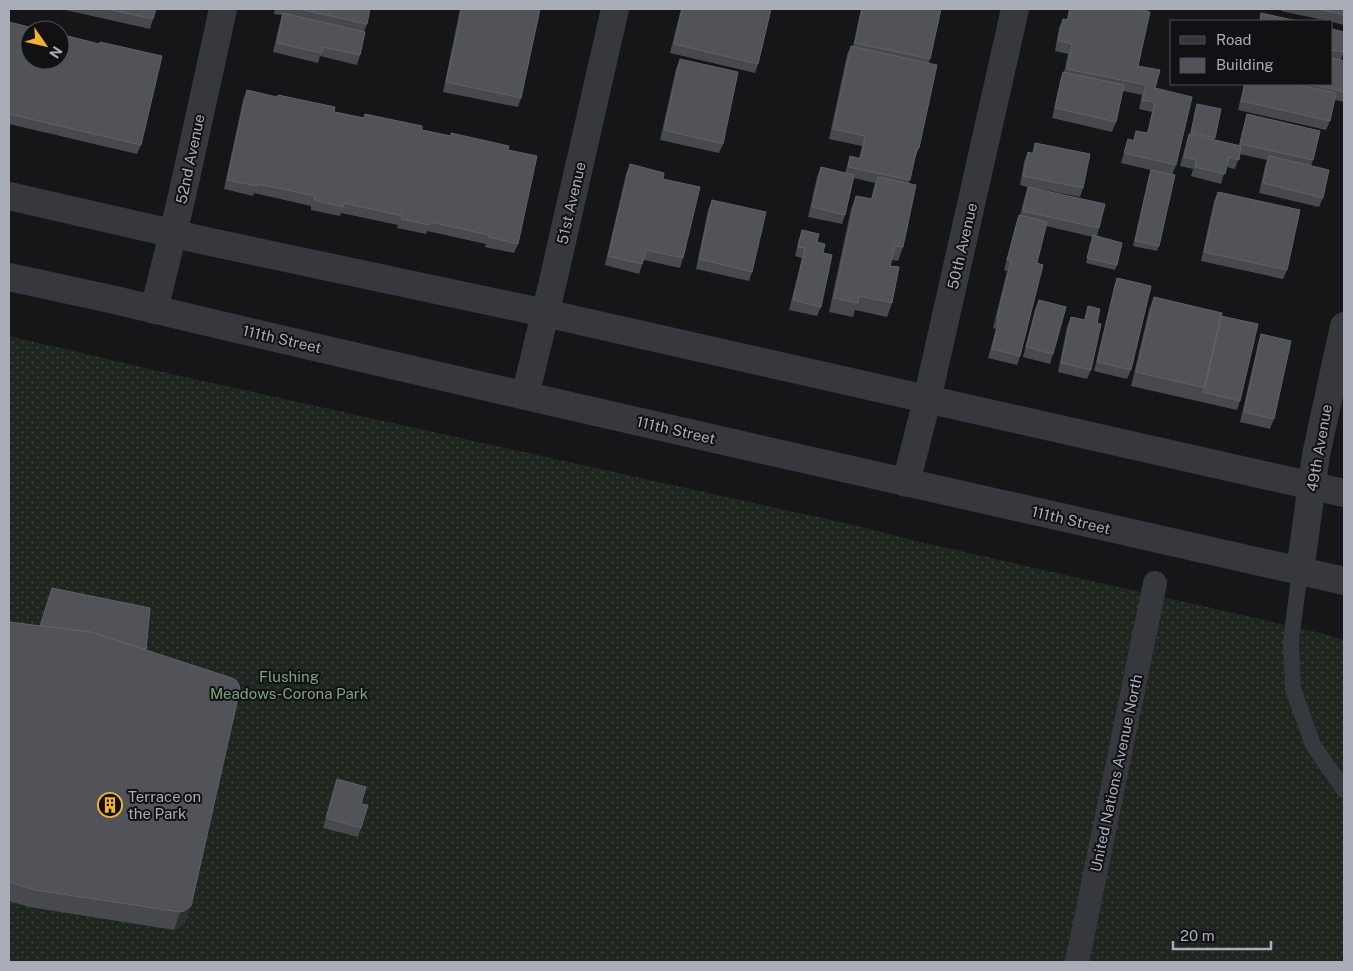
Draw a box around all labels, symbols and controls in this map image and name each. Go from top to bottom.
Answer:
north arrow [20,20,70,70]
legend [1170,20,1333,85]
text: Road [1216,31,1252,48]
text: N [46,43,65,61]
text: Building [1216,56,1274,73]
street label: 52nd Avenue [172,113,208,205]
street label: 51st Avenue [553,160,589,246]
street label: 50th Avenue [944,201,980,291]
street label: 111th Street [241,322,323,356]
street label: 49th Avenue [1303,403,1335,493]
street label: 111th Street [635,413,717,447]
street label: 111th Street [1030,503,1112,537]
park label: Flushing Meadows-Corona Park [210,668,368,702]
street label: United Nations Avenue North [1087,673,1145,873]
place label: Terrace on the Park [128,788,201,822]
building icon: Terrace on the Park [97,792,123,818]
scale bar [1173,918,1270,950]
text: 20 m [1180,927,1215,944]

